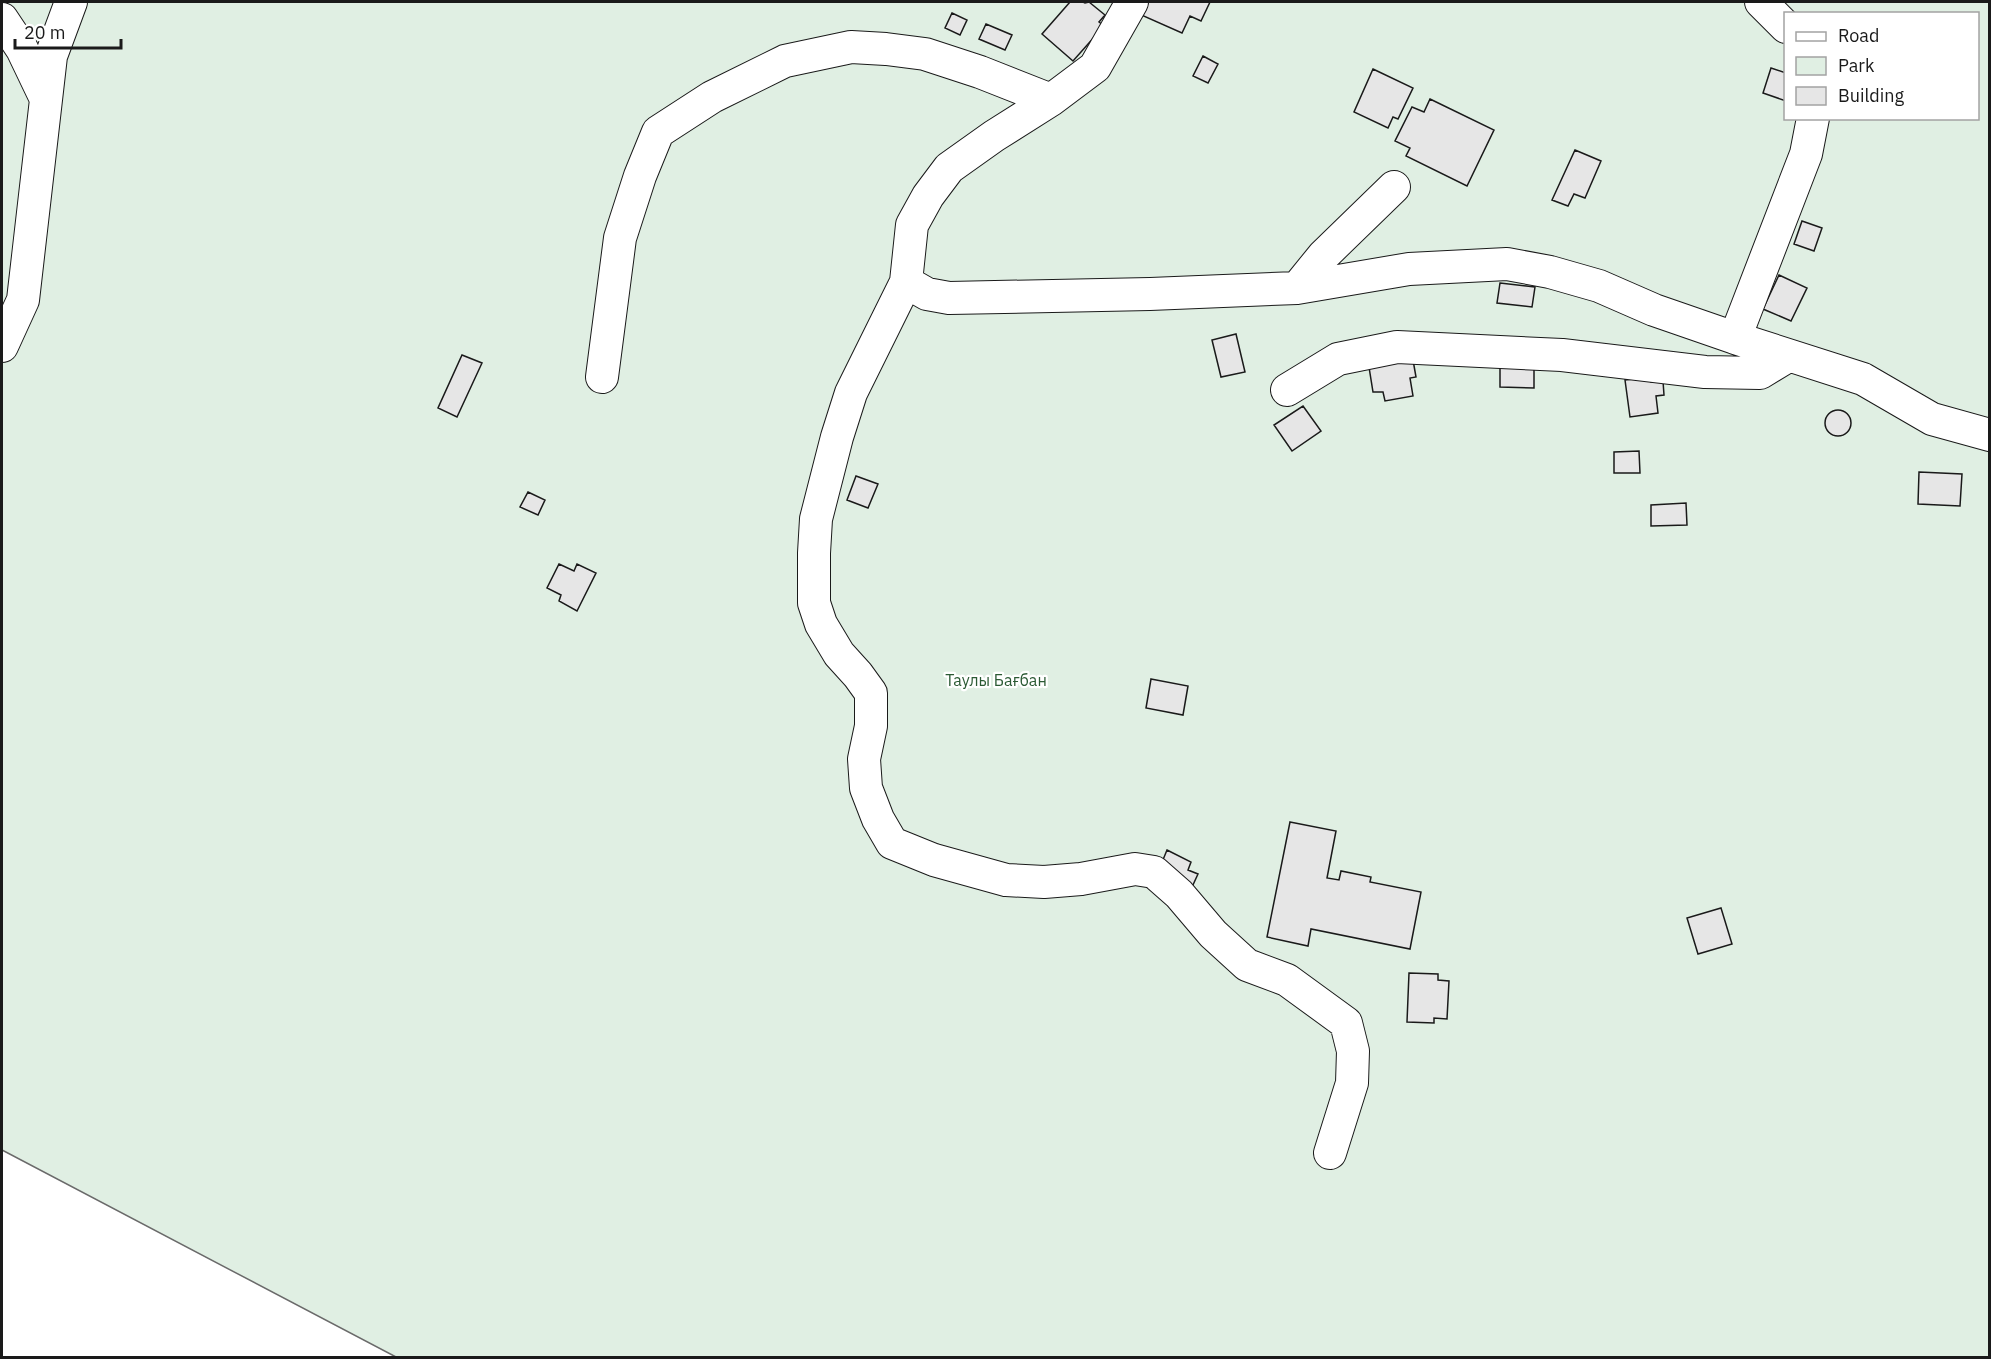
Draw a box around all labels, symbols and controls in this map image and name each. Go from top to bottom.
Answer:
scale bar [15,12,122,50]
legend [1784,12,1979,120]
text: 20 m [24,21,66,44]
text: Road [1838,24,1879,47]
text: Park [1838,54,1875,77]
text: Building [1838,84,1905,107]
park label: Таулы Бағбан [945,670,1047,690]

